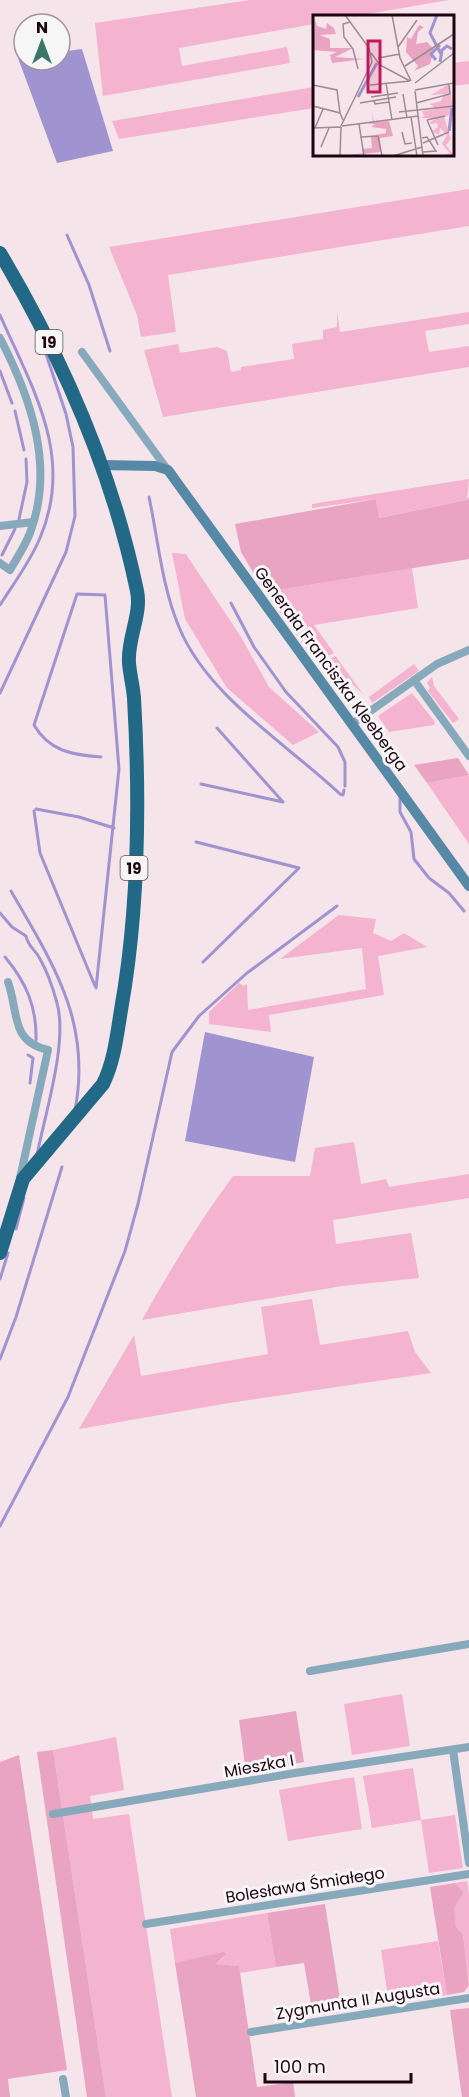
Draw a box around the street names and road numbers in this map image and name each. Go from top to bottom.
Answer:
road number: 19 [36,330,62,354]
street label: Generała Franciszka Kleeberga [249,562,413,776]
road number: 19 [120,856,148,880]
street label: Mieszka I [222,1749,296,1783]
street label: Bolesława Śmiałego [224,1861,386,1909]
street label: Zygmunta II Augusta [274,1977,442,2025]

